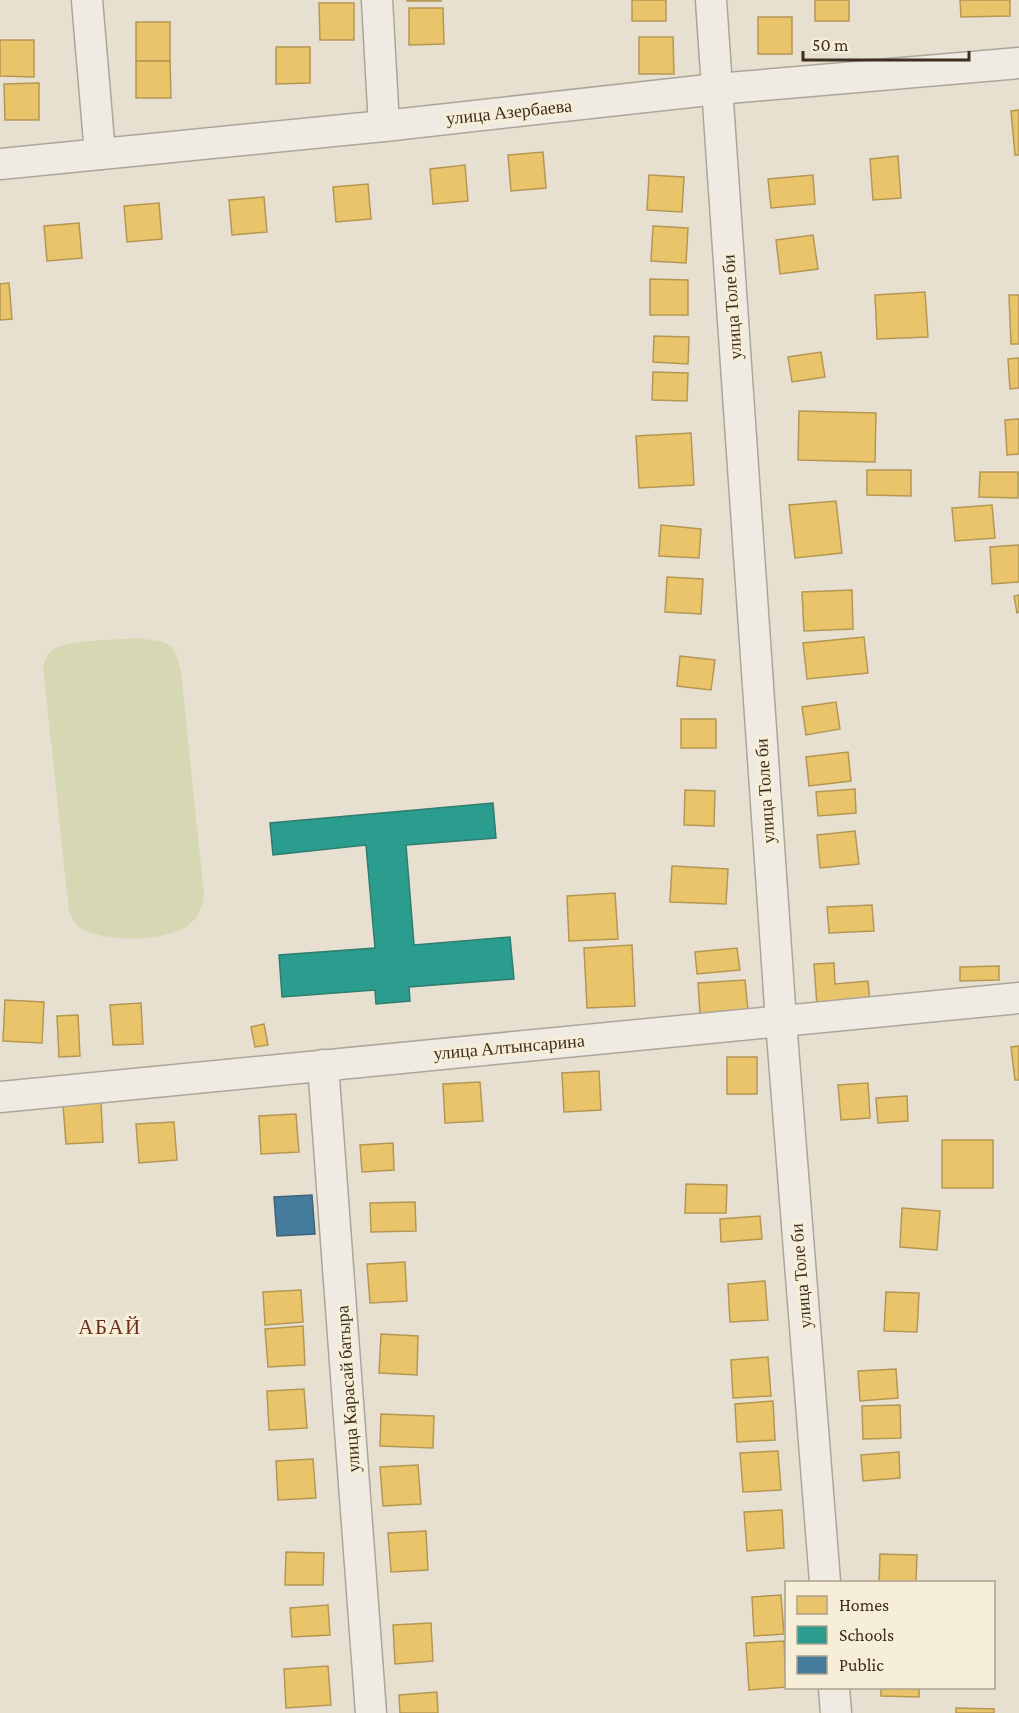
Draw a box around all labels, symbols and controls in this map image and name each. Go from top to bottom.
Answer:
scale bar [803,24,970,62]
text: 50 m [812,35,849,55]
street label: улица Азербаева [445,95,573,129]
street label: улица Толе би [718,253,746,360]
street label: улица Толе би [751,737,779,844]
street label: улица Алтынсарина [432,1030,586,1064]
street label: улица Толе би [786,1222,816,1329]
street label: улица Карасай батыра [332,1305,364,1473]
district label: АБАЙ [78,1315,142,1339]
legend [785,1581,995,1689]
text: Homes [839,1595,889,1615]
text: Schools [839,1625,894,1645]
text: Public [839,1655,884,1675]

